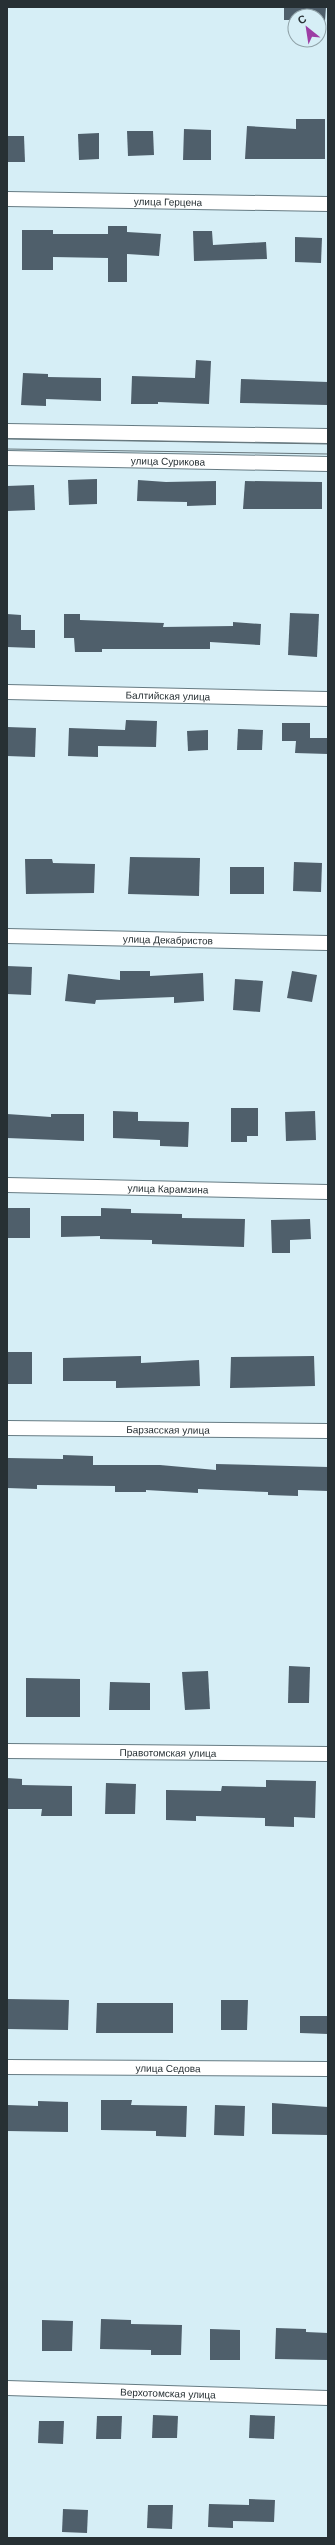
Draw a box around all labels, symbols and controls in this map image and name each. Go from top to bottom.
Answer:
north arrow [287,8,327,48]
text: С [296,12,308,27]
street label: улица Герцена [134,195,203,208]
street label: улица Сурикова [131,455,206,467]
street label: Балтийская улица [126,689,211,702]
street label: улица Декабристов [123,933,213,946]
street label: улица Карамзина [127,1182,209,1195]
street label: Барзасская улица [126,1424,210,1435]
street label: Правотомская улица [120,1747,217,1758]
street label: улица Седова [135,2062,201,2074]
street label: Верхотомская улица [120,2386,216,2400]

